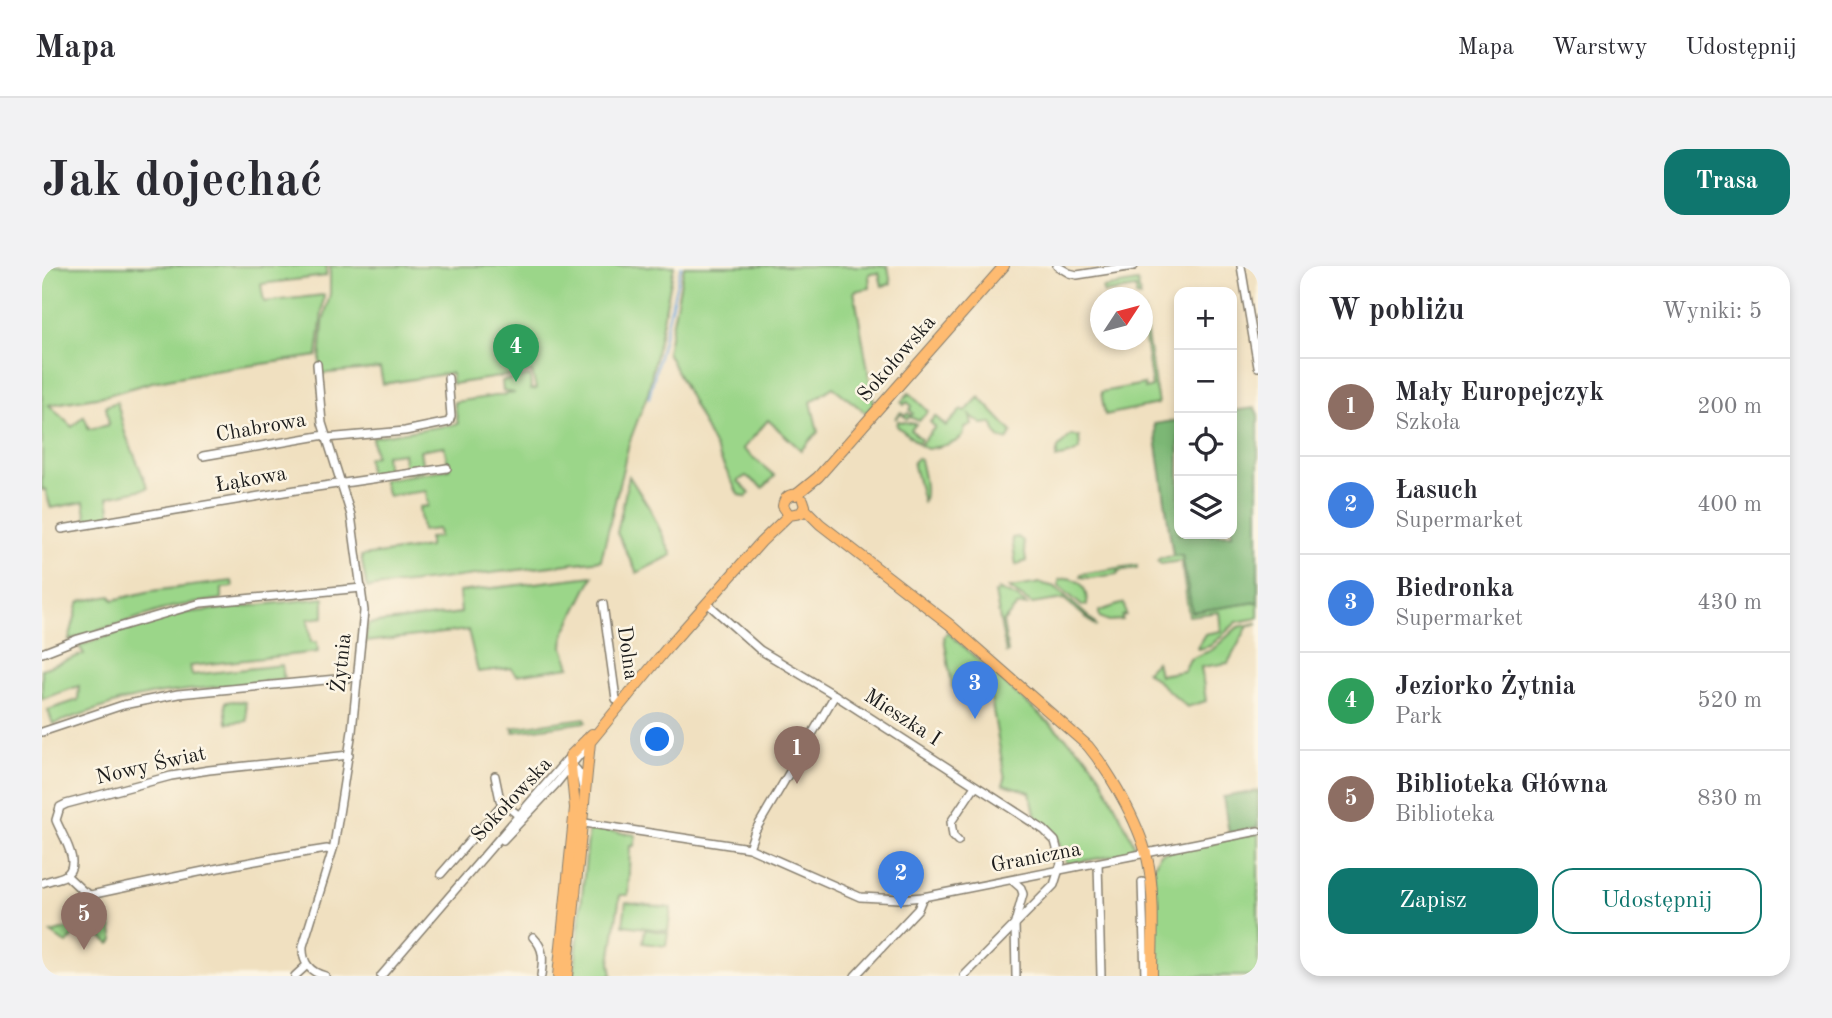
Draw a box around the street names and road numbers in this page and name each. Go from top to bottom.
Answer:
street label: Sokołowska [854,312,940,406]
street label: Chabrowa [214,410,308,446]
street label: Łąkowa [214,463,288,497]
street label: Dolna [613,625,641,681]
street label: Żytnia [324,632,356,694]
street label: Mieszka I [860,686,944,750]
street label: Nowy Świat [93,738,208,789]
street label: Sokołowska [468,754,556,846]
street label: Graniczna [989,839,1083,877]

